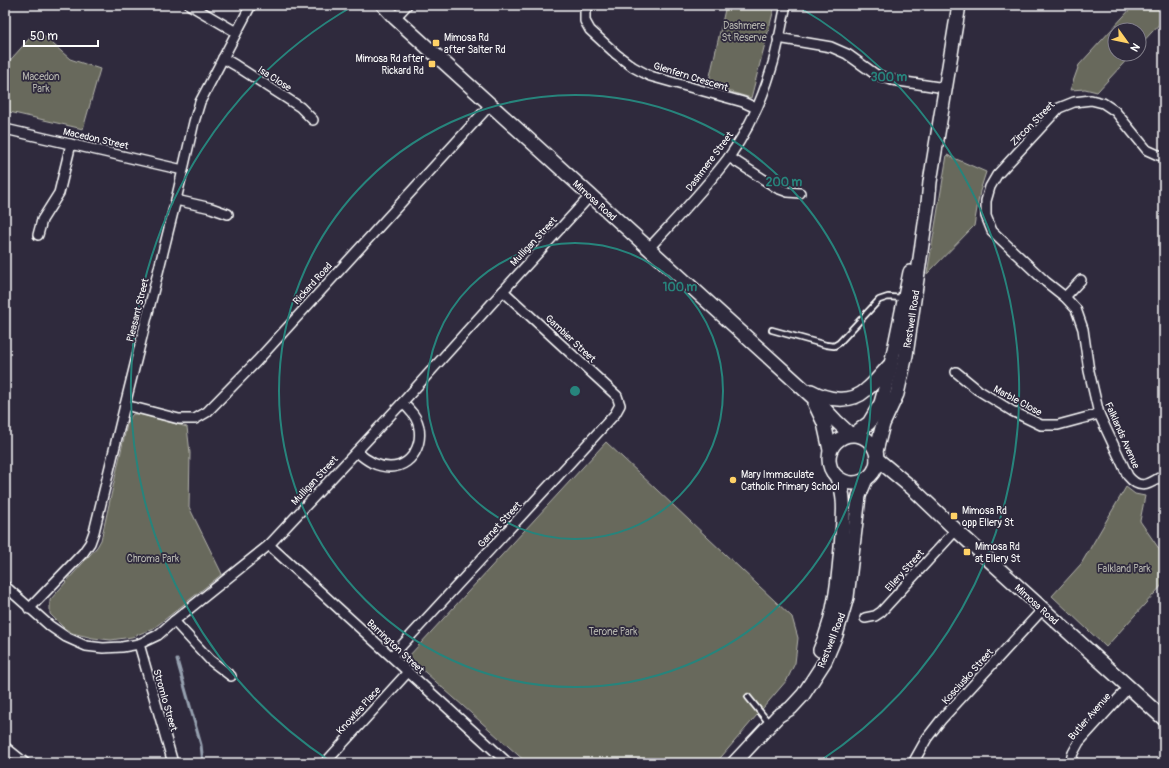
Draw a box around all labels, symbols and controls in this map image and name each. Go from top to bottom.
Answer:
park label: Dashmere St Reserve [721,20,767,44]
scale bar [24,22,98,48]
north arrow [1107,22,1147,62]
text: 50 m [30,29,58,44]
place label: Mimosa Rd after Salter Rd [444,32,506,56]
marker: Mimosa Rd after Salter Rd [431,38,441,48]
text: N [1127,41,1142,54]
place label: Mimosa Rd after Rickard Rd [356,53,424,77]
marker: Mimosa Rd after Rickard Rd [427,59,437,69]
street label: Glenfern Crescent [652,60,730,94]
street label: Isa Close [255,64,293,94]
text: 300 m [871,70,908,85]
park label: Macedon Park [22,71,60,95]
street label: Zircon Street [1008,98,1058,148]
street label: Macedon Street [62,126,131,153]
street label: Dashmere Street [683,129,737,194]
text: 200 m [766,175,803,190]
street label: Mimosa Road [570,178,619,224]
street label: Mulligan Street [508,214,560,269]
street label: Rickard Road [291,260,335,307]
street label: Pleasant Street [124,276,152,343]
text: 100 m [663,280,698,295]
street label: Restwell Road [901,289,923,349]
street label: Gambier Street [543,312,599,366]
street label: Marble Close [991,383,1044,419]
centre of rings [568,384,582,398]
street label: Falklands Avenue [1102,400,1142,470]
street label: Mulligan Street [289,453,341,508]
place label: Mary Immaculate Catholic Primary School [741,469,840,493]
marker: Mary Immaculate Catholic Primary School [728,475,738,485]
street label: Garnet Street [475,498,525,550]
place label: Mimosa Rd opp Ellery St [962,505,1015,529]
marker: Mimosa Rd opp Ellery St [949,511,959,521]
place label: Mimosa Rd at Ellery St [975,541,1021,565]
street label: Ellery Street [883,547,927,594]
marker: Mimosa Rd at Ellery St [962,547,972,557]
park label: Chroma Park [127,553,180,565]
park label: Falkland Park [1097,563,1152,575]
street label: Mimosa Road [1012,582,1061,628]
street label: Restwell Road [815,611,848,670]
street label: Barrington Street [364,617,427,677]
park label: Terone Park [589,626,638,638]
street label: Kosciusko Street [940,646,997,707]
street label: Stromlo Street [150,668,180,734]
street label: Knowles Place [334,684,383,737]
street label: Butler Avenue [1066,691,1114,743]

